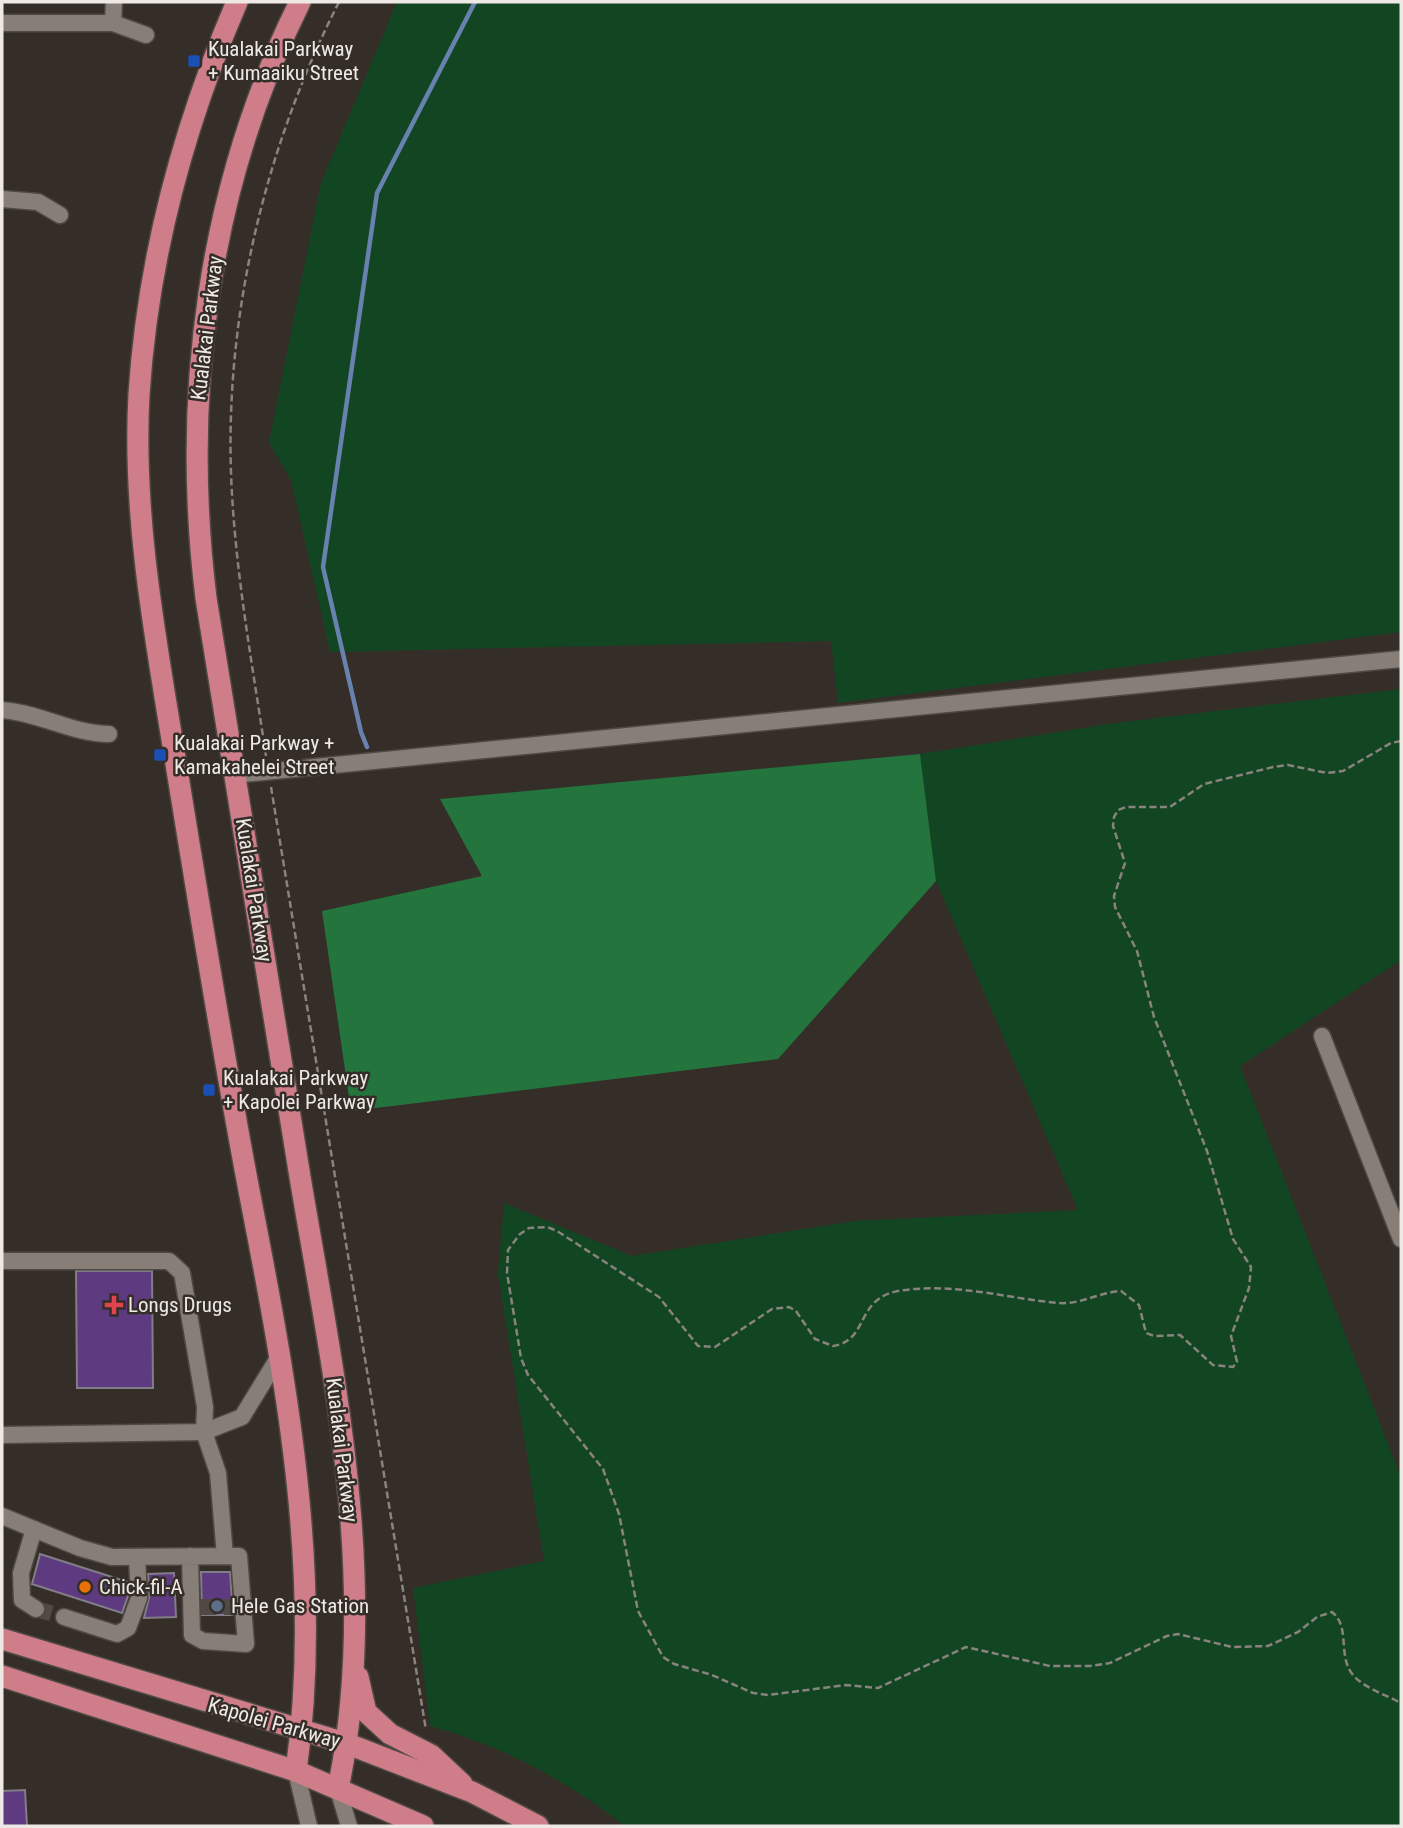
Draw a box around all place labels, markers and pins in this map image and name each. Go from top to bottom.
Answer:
place label: Kualakai Parkway + Kumaaiku Street [208,37,359,85]
marker: Kualakai Parkway + Kumaaiku Street [186,53,202,69]
place label: Kualakai Parkway + Kamakahelei Street [174,731,334,779]
marker: Kualakai Parkway + Kamakahelei Street [152,747,168,763]
place label: Kualakai Parkway + Kapolei Parkway [223,1066,375,1114]
marker: Kualakai Parkway + Kapolei Parkway [201,1082,217,1098]
place label: Longs Drugs [128,1293,232,1317]
marker: Longs Drugs [106,1297,122,1313]
place label: Chick-fil-A [99,1575,183,1599]
marker: Chick-fil-A [77,1579,93,1595]
place label: Hele Gas Station [231,1594,369,1618]
marker: Hele Gas Station [209,1598,225,1614]

